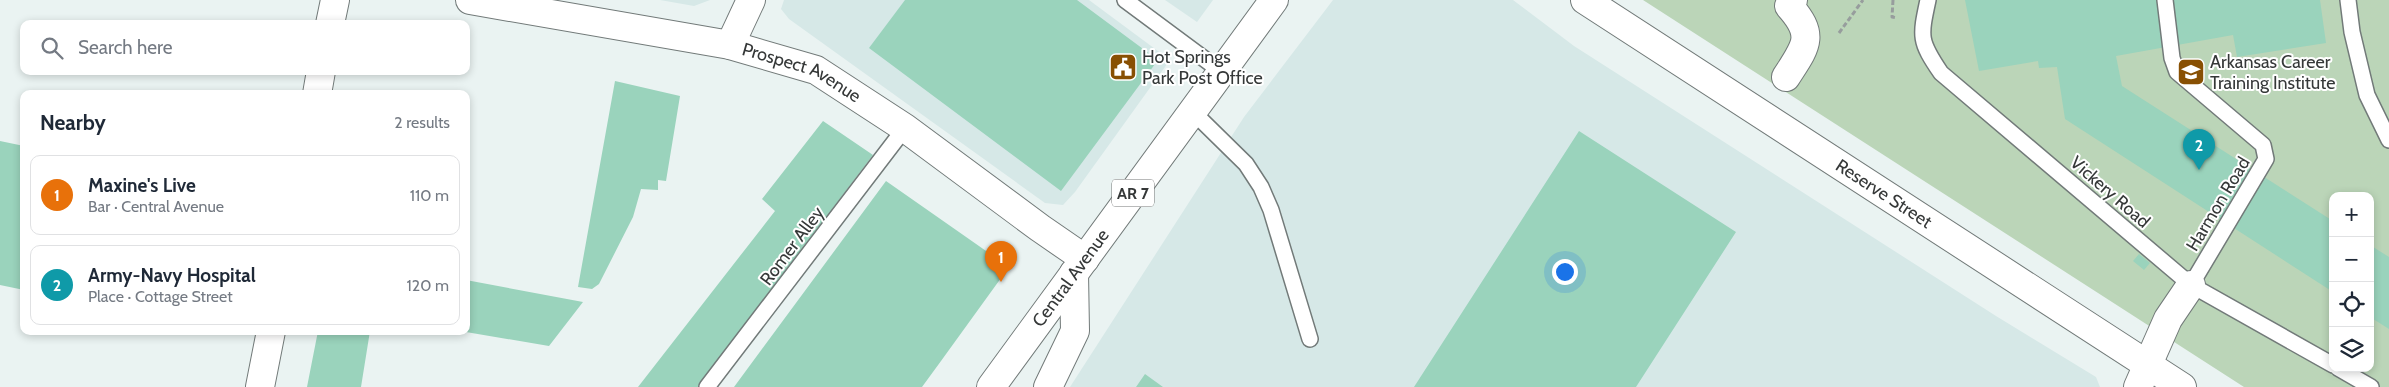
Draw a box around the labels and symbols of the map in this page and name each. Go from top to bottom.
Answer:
street label: Prospect Avenue [740,38,865,107]
place label: Hot Springs Park Post Office [1142,46,1263,89]
place label: Arkansas Career Training Institute [2210,51,2336,94]
public building icon: Hot Springs Park Post Office [1108,52,1138,82]
school or university icon: Arkansas Career Training Institute [2176,57,2206,87]
pin: 2 [2183,129,2215,170]
street label: Vickery Road [2066,151,2154,233]
street label: Harmon Road [2181,153,2255,255]
street label: Reserve Street [1831,154,1936,233]
road number: AR 7 [1112,180,1154,207]
street label: Romer Alley [755,202,829,290]
street label: Central Avenue [1028,225,1114,331]
pin: 1 [985,241,1017,282]
your location [1552,259,1578,285]

